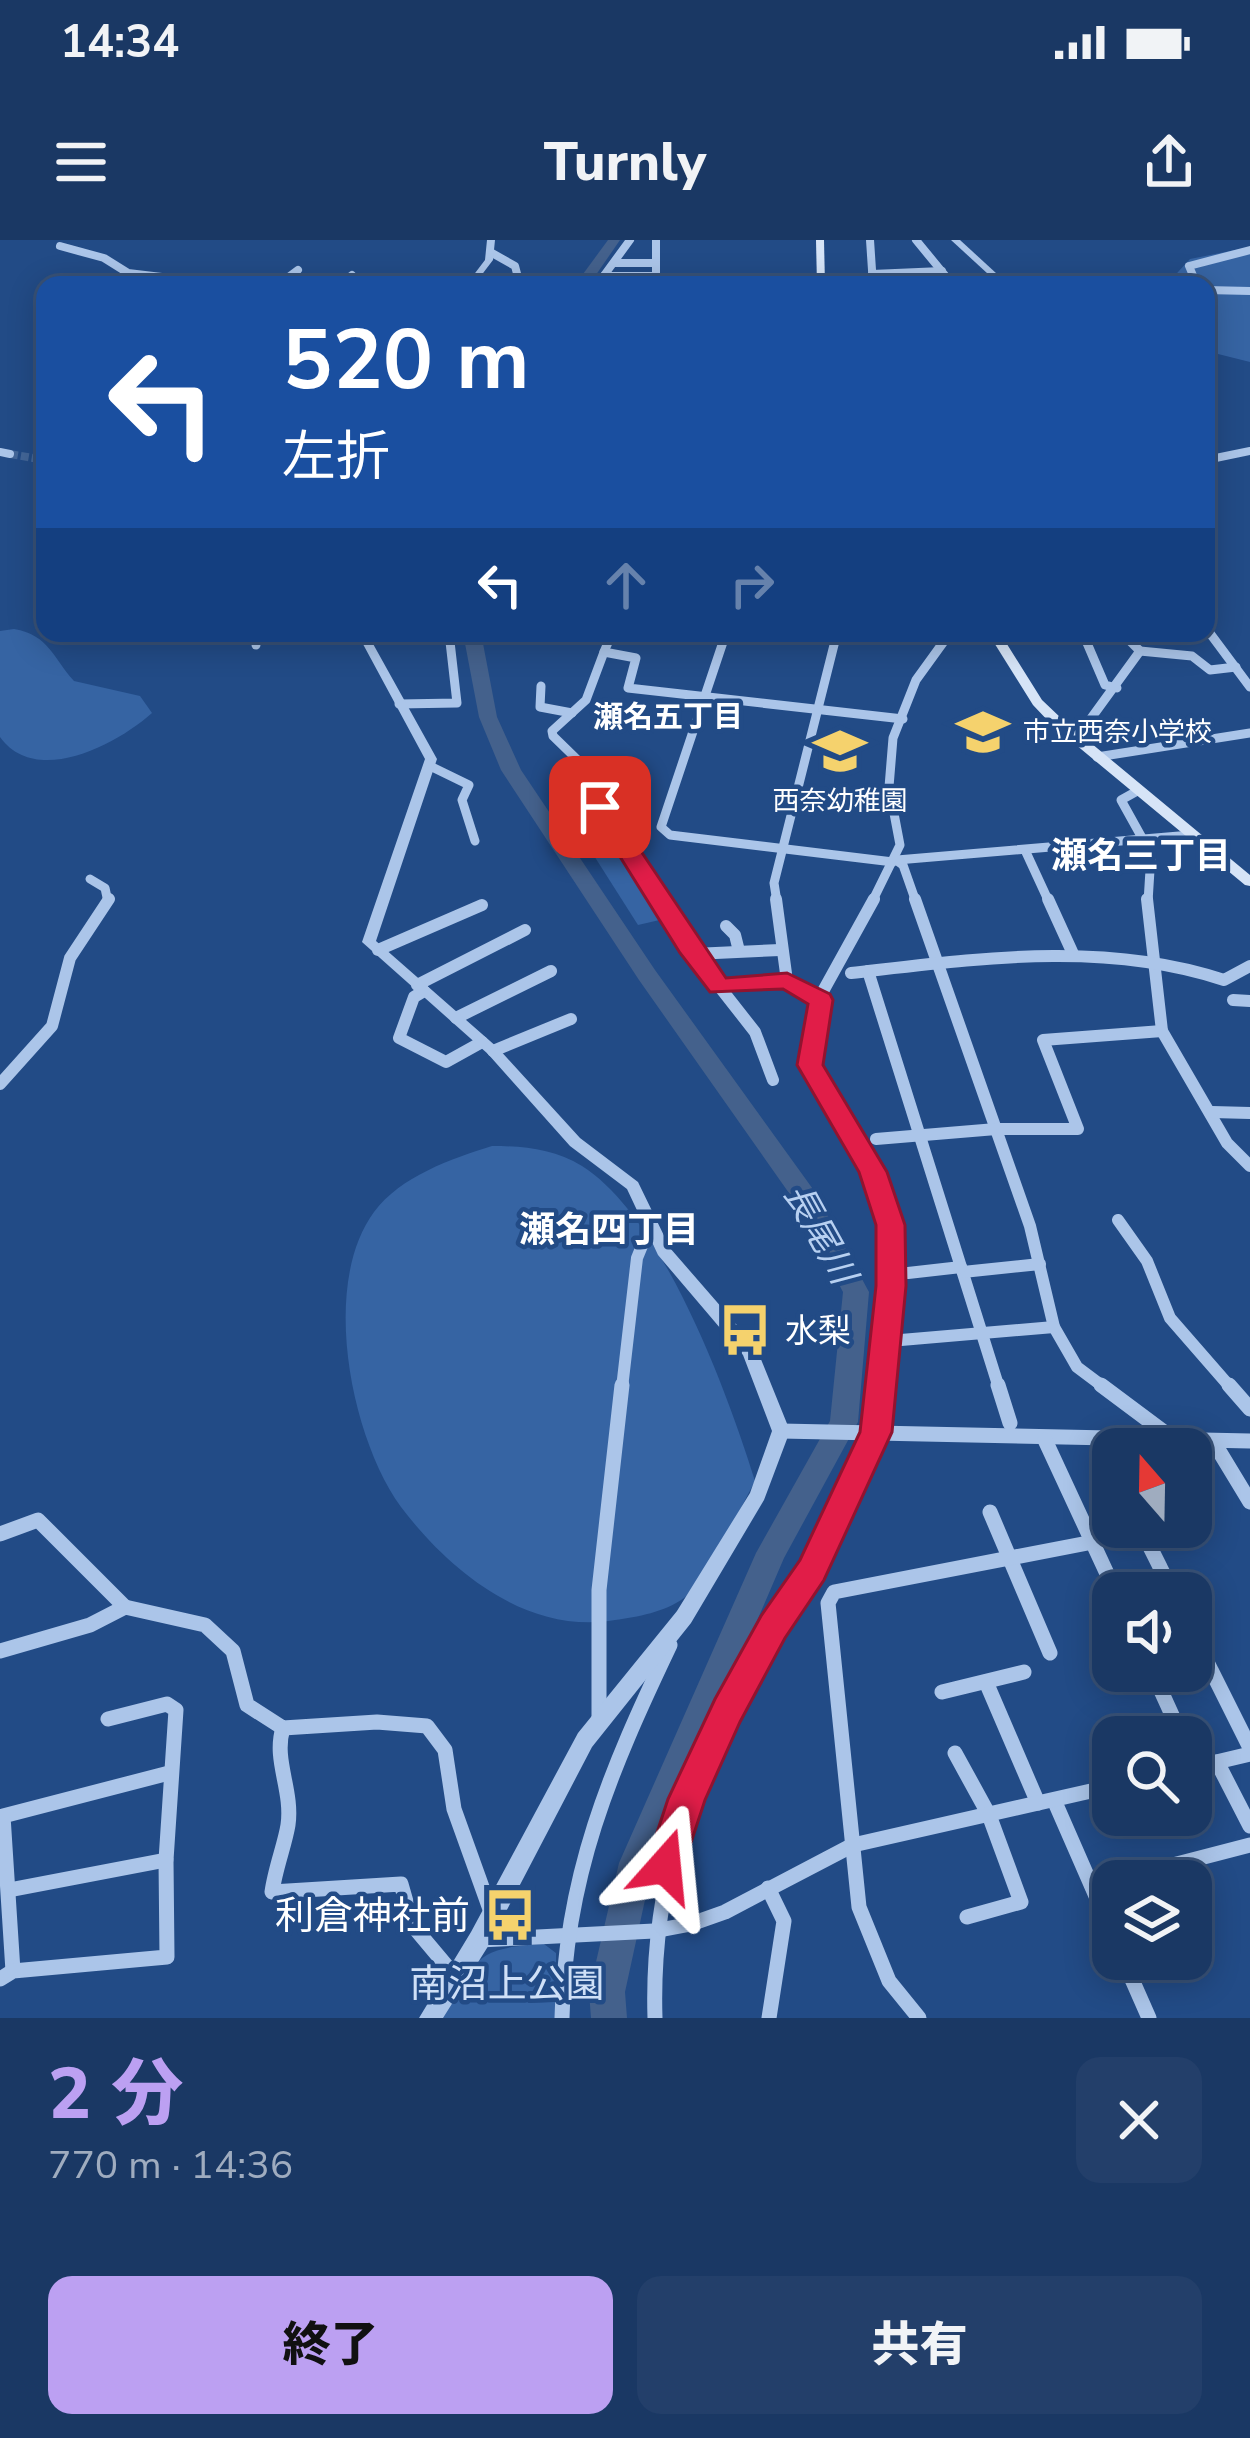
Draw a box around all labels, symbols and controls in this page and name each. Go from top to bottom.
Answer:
text: 14:34 [60,12,179,73]
text: Turnly [544,125,706,199]
icon: menu [48,129,114,195]
icon: share [1136,129,1202,195]
text: 520 m [282,303,530,418]
icon: left [84,324,240,480]
text: 左折 [282,420,390,494]
icon: left [467,552,533,618]
icon: ahead [593,552,659,618]
icon: right [719,552,785,618]
district label: 瀬名五丁目 [593,697,743,738]
school or university icon: 市立西奈小学校 [954,703,1012,761]
place label: 市立西奈小学校 [1023,714,1212,751]
school or university icon: 西奈幼稚園 [811,722,869,780]
pin [549,756,651,858]
icon: arrive [567,774,633,840]
place label: 西奈幼稚園 [773,783,908,820]
district label: 瀬名三丁目 [1051,832,1231,881]
water label: 長尾川 [772,1175,869,1296]
district label: 瀬名四丁目 [519,1206,699,1255]
bus stop icon: 水梨 [716,1301,774,1359]
place label: 水梨 [785,1309,851,1354]
north arrow [1092,1428,1212,1548]
map controls [1092,1428,1212,1980]
button: sound [1092,1572,1212,1692]
button: search [1092,1716,1212,1836]
position arrow [602,1803,728,1929]
button: layers [1092,1860,1212,1980]
bus stop icon: 利倉神社前 [481,1886,539,1944]
place label: 利倉神社前 [275,1890,470,1943]
park label: 南沼上公園 [409,1958,605,2011]
text: 2 分 [48,2045,183,2143]
button: close [1076,2057,1202,2183]
text: 770 m · 14:36 [48,2139,293,2192]
button: 終了 [48,2276,613,2414]
button: 共有 [637,2276,1202,2414]

